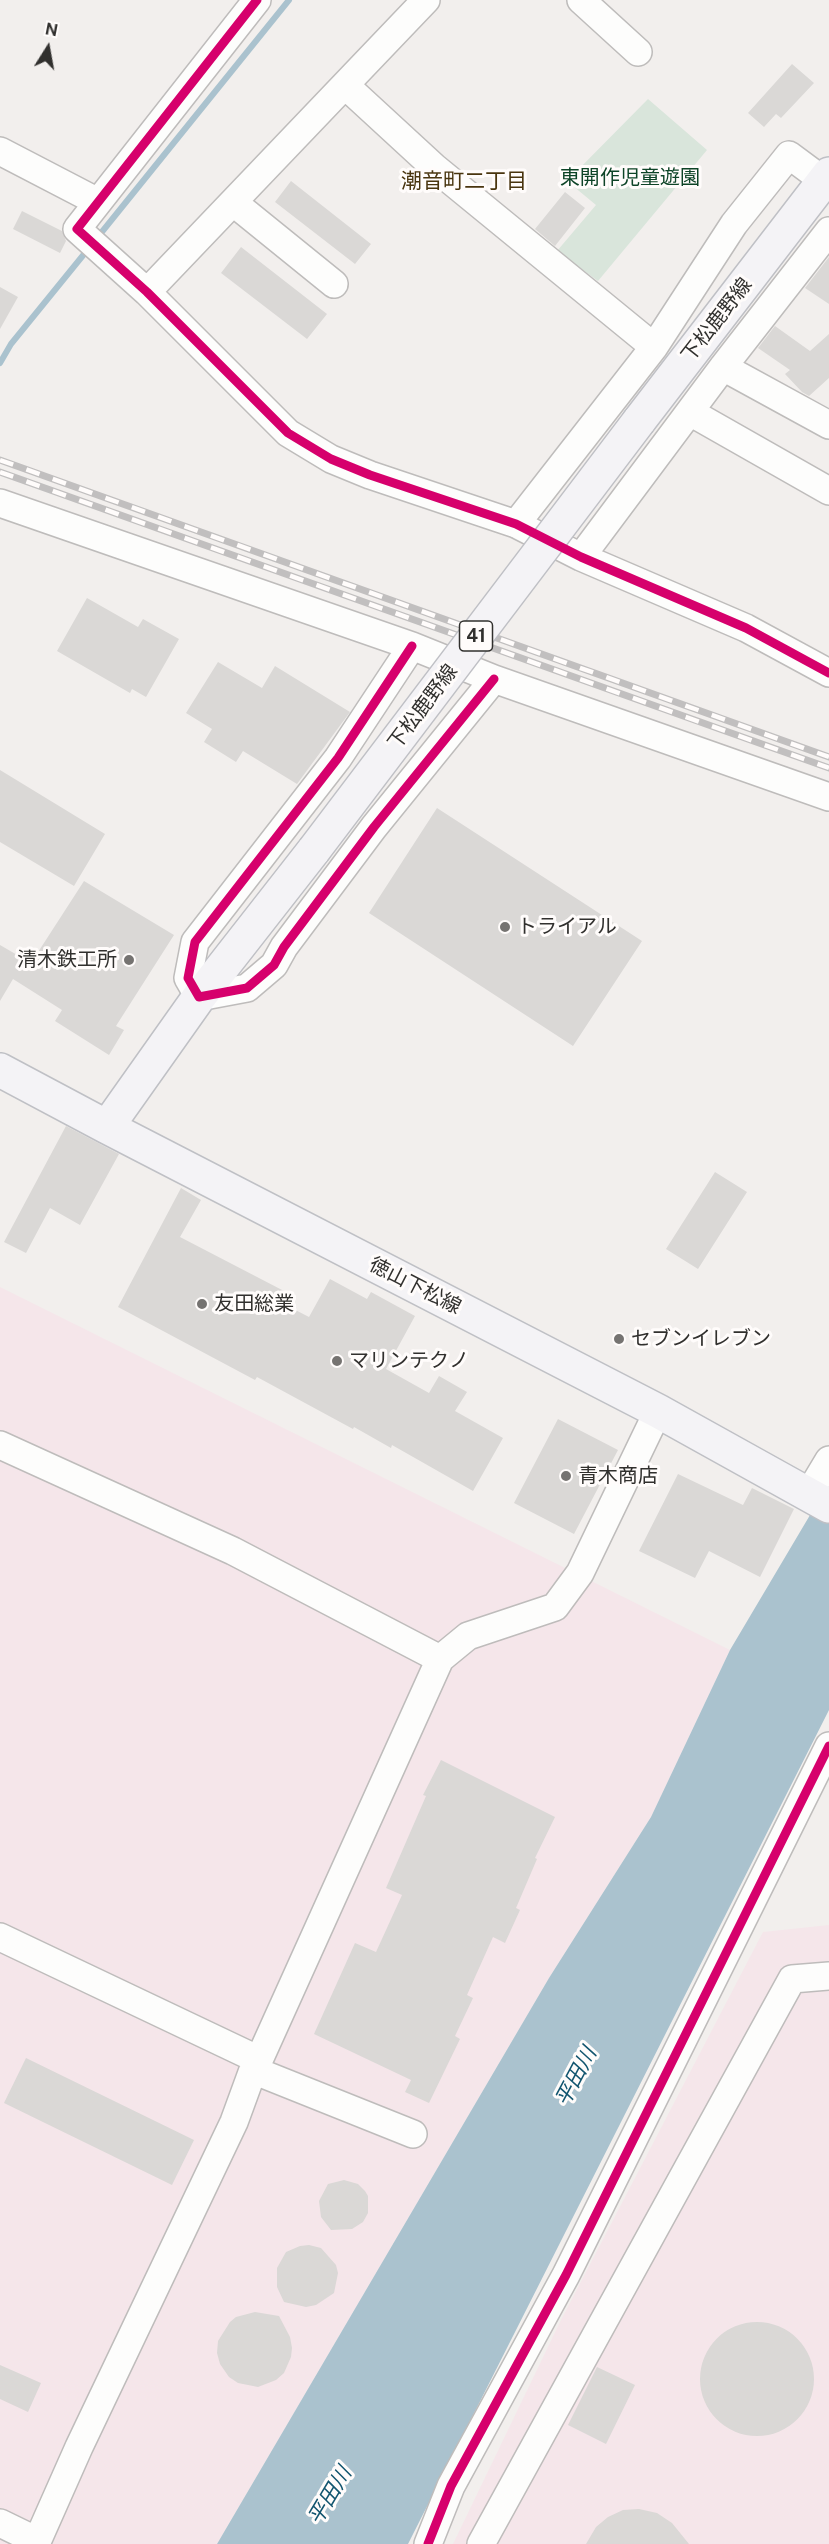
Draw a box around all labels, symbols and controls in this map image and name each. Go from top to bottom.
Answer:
north arrow [18,18,78,78]
text: N [44,19,59,40]
park label: 東開作児童遊園 [560,166,700,190]
district label: 潮音町二丁目 [401,169,527,195]
street label: 下松鹿野線 [677,273,757,367]
road number: 41 [460,621,492,651]
street label: 下松鹿野線 [383,660,463,754]
place label: トライアル [517,915,617,939]
marker: トライアル [498,920,512,934]
place label: 清木鉄工所 [17,948,117,972]
marker: 清木鉄工所 [122,953,136,967]
street label: 徳山下松線 [365,1253,465,1319]
place label: 友田総業 [214,1292,294,1316]
marker: 友田総業 [195,1297,209,1311]
place label: セブンイレブン [631,1327,771,1351]
marker: セブンイレブン [612,1332,626,1346]
place label: マリンテクノ [349,1349,469,1373]
marker: マリンテクノ [330,1354,344,1368]
place label: 青木商店 [578,1464,658,1488]
marker: 青木商店 [559,1469,573,1483]
water label: 平田川 [550,2043,602,2111]
water label: 平田川 [303,2463,357,2529]

